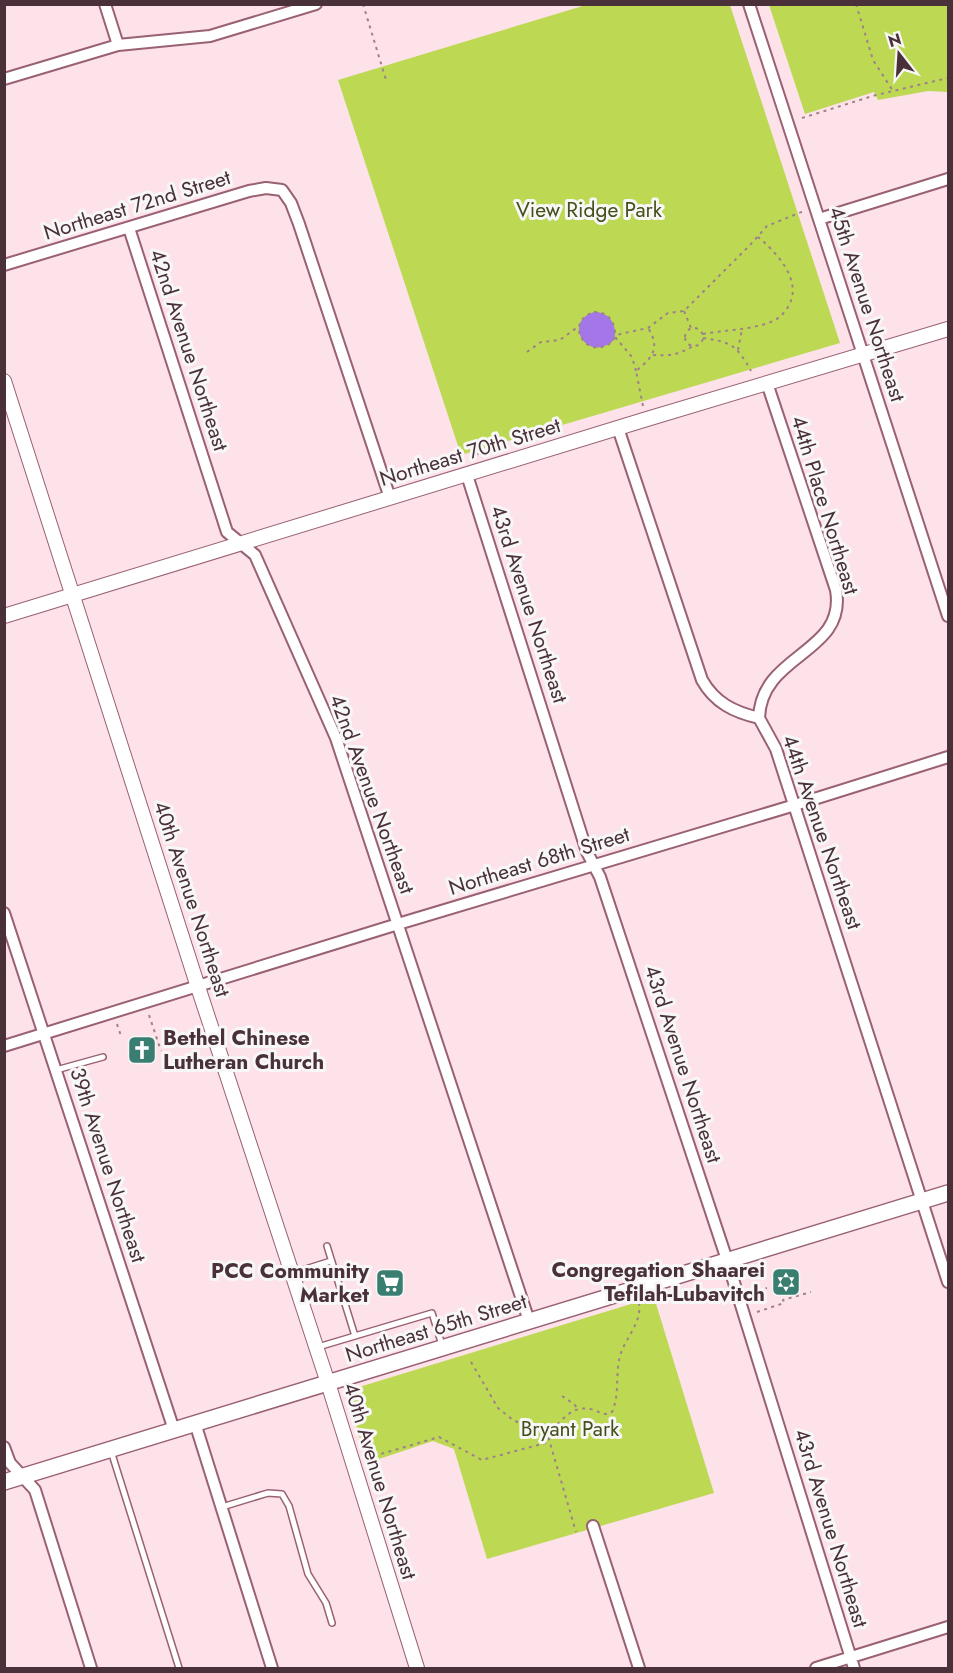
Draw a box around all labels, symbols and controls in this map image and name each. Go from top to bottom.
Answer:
north arrow [869,24,929,84]
text: N [885,27,904,53]
street label: Northeast 72nd Street [40,162,234,248]
park label: View Ridge Park [516,195,663,225]
street label: 45th Avenue Northeast [821,203,913,405]
street label: 42nd Avenue Northeast [142,245,236,455]
street label: Northeast 70th Street [376,410,564,494]
street label: 44th Place Northeast [783,412,867,598]
street label: 43rd Avenue Northeast [483,501,575,707]
street label: 42nd Avenue Northeast [322,690,422,898]
street label: 44th Avenue Northeast [775,731,869,933]
street label: 40th Avenue Northeast [146,797,238,1001]
street label: Northeast 68th Street [445,819,633,903]
street label: 43rd Avenue Northeast [637,961,729,1167]
place label: Bethel Chinese Lutheran Church [163,1023,324,1077]
church icon: Bethel Chinese Lutheran Church [126,1034,158,1066]
street label: 39th Avenue Northeast [62,1064,154,1266]
place label: Congregation Shaarei Tefilah-Lubavitch [551,1255,765,1309]
place label: PCC Community Market [211,1256,370,1310]
synagogue icon: Congregation Shaarei Tefilah-Lubavitch [770,1266,802,1298]
supermarket icon: PCC Community Market [374,1267,406,1299]
street label: Northeast 65th Street [342,1286,530,1370]
street label: 40th Avenue Northeast [336,1379,424,1583]
park label: Bryant Park [521,1414,620,1444]
street label: 43rd Avenue Northeast [786,1425,876,1631]

